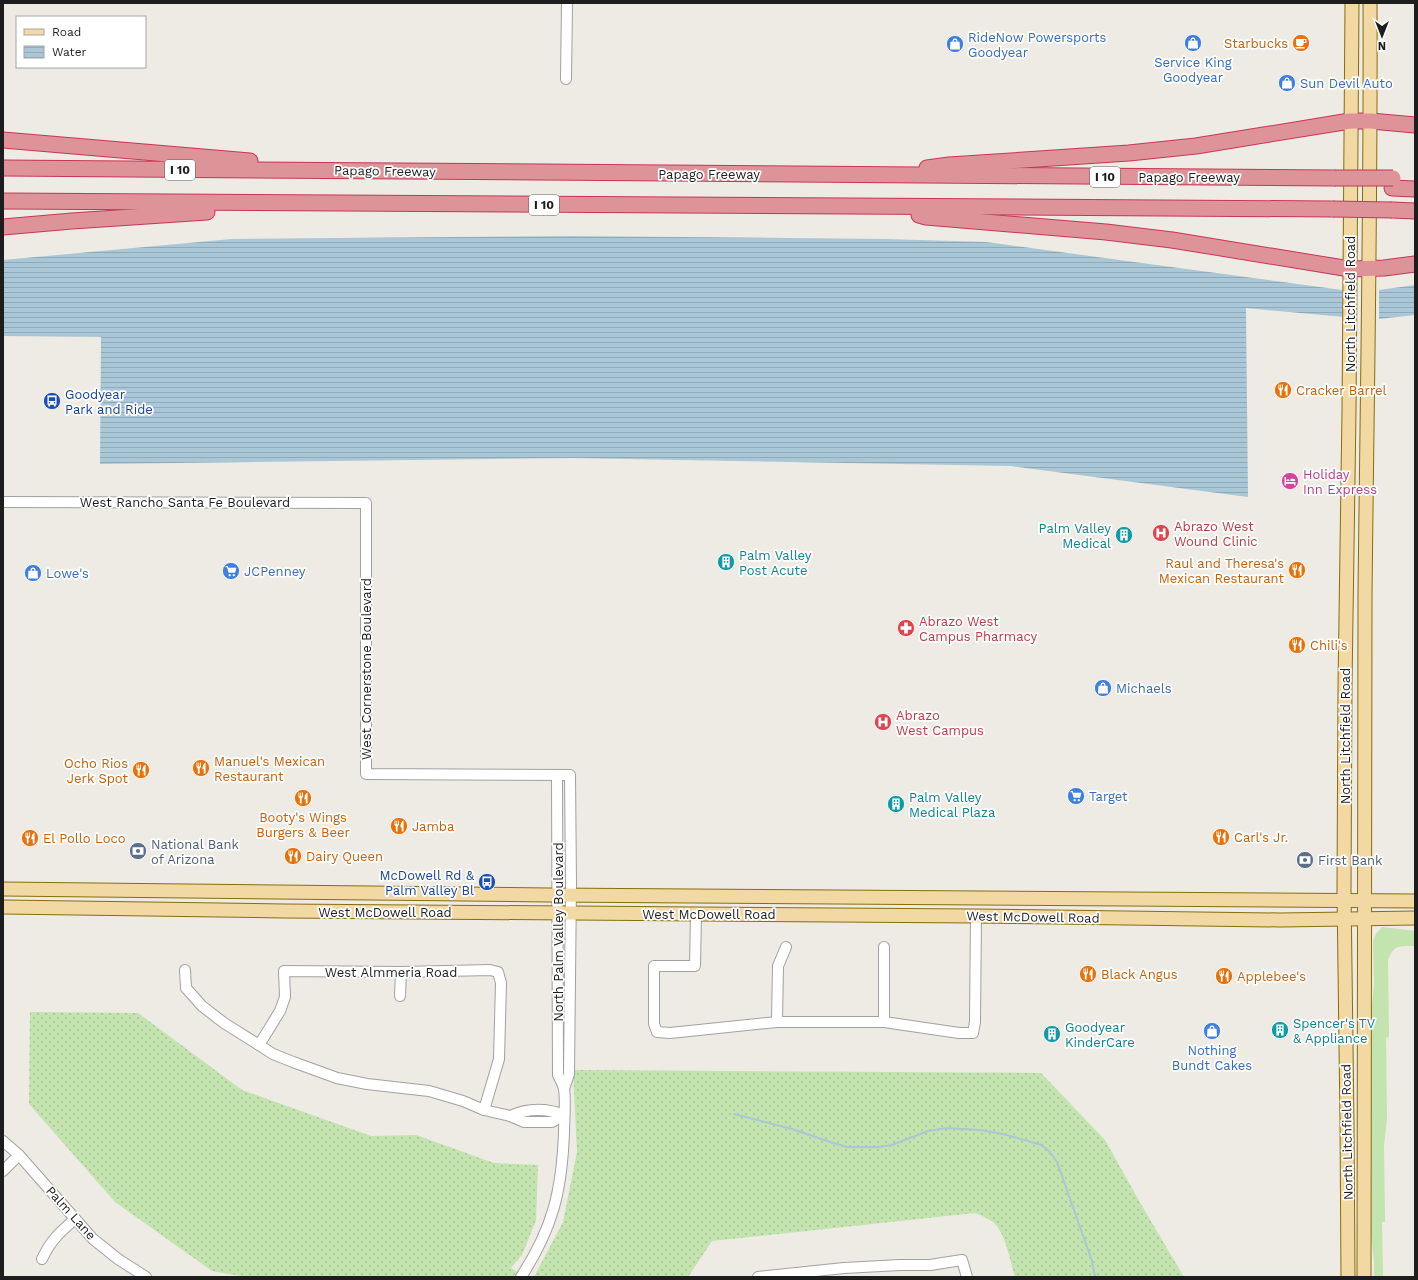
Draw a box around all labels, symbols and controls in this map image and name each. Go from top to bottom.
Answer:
legend [16,16,146,68]
north arrow [1362,16,1402,56]
text: Road [52,25,81,39]
place label: RideNow Powersports Goodyear [968,30,1106,60]
shop icon: Service King Goodyear [1183,33,1203,53]
cafe icon: Starbucks [1291,33,1311,53]
shop icon: RideNow Powersports Goodyear [945,34,965,54]
place label: Starbucks [1224,36,1288,51]
text: N [1378,39,1386,52]
text: Water [52,45,87,59]
place label: Service King Goodyear [1154,55,1232,85]
shop icon: Sun Devil Auto [1277,73,1297,93]
place label: Sun Devil Auto [1300,76,1393,91]
road number: I 10 [165,160,195,180]
street label: Papago Freeway [334,163,436,179]
street label: Papago Freeway [658,167,760,182]
road number: I 10 [1090,167,1120,187]
street label: Papago Freeway [1138,170,1240,185]
road number: I 10 [529,195,559,215]
street label: North Litchfield Road [1343,236,1358,372]
restaurant icon: Cracker Barrel [1273,380,1293,400]
place label: Cracker Barrel [1296,383,1387,398]
place label: Goodyear Park and Ride [65,387,153,417]
bus stop icon: Goodyear Park and Ride [42,391,62,411]
place label: Holiday Inn Express [1303,467,1377,497]
hotel icon: Holiday Inn Express [1280,471,1300,491]
street label: West Rancho Santa Fe Boulevard [80,495,290,510]
place label: Abrazo West Wound Clinic [1174,519,1258,549]
place label: Palm Valley Medical [1038,521,1111,551]
hospital icon: Abrazo West Wound Clinic [1151,523,1171,543]
building icon: Palm Valley Medical [1114,525,1134,545]
place label: Palm Valley Post Acute [739,548,812,578]
building icon: Palm Valley Post Acute [716,552,736,572]
place label: Raul and Theresa's Mexican Restaurant [1159,556,1285,586]
restaurant icon: Raul and Theresa's Mexican Restaurant [1287,560,1307,580]
supermarket icon: JCPenney [221,561,241,581]
shop icon: Lowe's [23,563,43,583]
place label: JCPenney [244,564,306,579]
place label: Lowe's [46,566,89,581]
street label: West Cornerstone Boulevard [359,578,374,760]
place label: Abrazo West Campus Pharmacy [919,614,1038,644]
pharmacy icon: Abrazo West Campus Pharmacy [896,618,916,638]
restaurant icon: Chili's [1287,635,1307,655]
place label: Chili's [1310,638,1348,653]
street label: North Litchfield Road [1338,668,1353,804]
shop icon: Michaels [1093,678,1113,698]
place label: Michaels [1116,681,1172,696]
place label: Abrazo West Campus [896,708,984,738]
hospital icon: Abrazo West Campus [873,712,893,732]
place label: Manuel's Mexican Restaurant [214,754,325,784]
place label: Ocho Rios Jerk Spot [64,756,129,786]
restaurant icon: Manuel's Mexican Restaurant [191,758,211,778]
restaurant icon: Ocho Rios Jerk Spot [131,760,151,780]
supermarket icon: Target [1066,786,1086,806]
restaurant icon: Booty's Wings Burgers & Beer [293,788,313,808]
place label: Target [1089,789,1128,804]
place label: Palm Valley Medical Plaza [909,790,996,820]
building icon: Palm Valley Medical Plaza [886,794,906,814]
place label: Booty's Wings Burgers & Beer [256,810,350,840]
restaurant icon: Jamba [389,816,409,836]
place label: Jamba [412,819,455,834]
restaurant icon: Carl's Jr. [1211,827,1231,847]
restaurant icon: El Pollo Loco [20,828,40,848]
place label: Carl's Jr. [1234,830,1288,845]
place label: El Pollo Loco [43,831,126,846]
place label: National Bank of Arizona [151,837,240,867]
bank icon: National Bank of Arizona [128,841,148,861]
street label: North Palm Valley Boulevard [551,842,566,1022]
restaurant icon: Dairy Queen [283,846,303,866]
place label: Dairy Queen [306,849,383,864]
bank icon: First Bank [1295,850,1315,870]
place label: First Bank [1318,853,1383,868]
place label: McDowell Rd & Palm Valley Bl [380,868,475,898]
bus stop icon: McDowell Rd & Palm Valley Bl [477,872,497,892]
street label: West McDowell Road [318,905,452,920]
street label: West McDowell Road [642,907,776,922]
street label: West McDowell Road [966,908,1100,926]
restaurant icon: Black Angus [1078,964,1098,984]
street label: West Almmeria Road [325,965,457,980]
restaurant icon: Applebee's [1214,966,1234,986]
place label: Black Angus [1101,967,1178,982]
place label: Applebee's [1237,969,1306,984]
place label: Spencer's TV & Appliance [1293,1016,1376,1046]
place label: Goodyear KinderCare [1065,1020,1135,1050]
building icon: Spencer's TV & Appliance [1270,1020,1290,1040]
shop icon: Nothing Bundt Cakes [1202,1021,1222,1041]
building icon: Goodyear KinderCare [1042,1024,1062,1044]
place label: Nothing Bundt Cakes [1172,1043,1252,1073]
street label: North Litchfield Road [1338,1064,1356,1200]
street label: Palm Lane [43,1183,99,1243]

